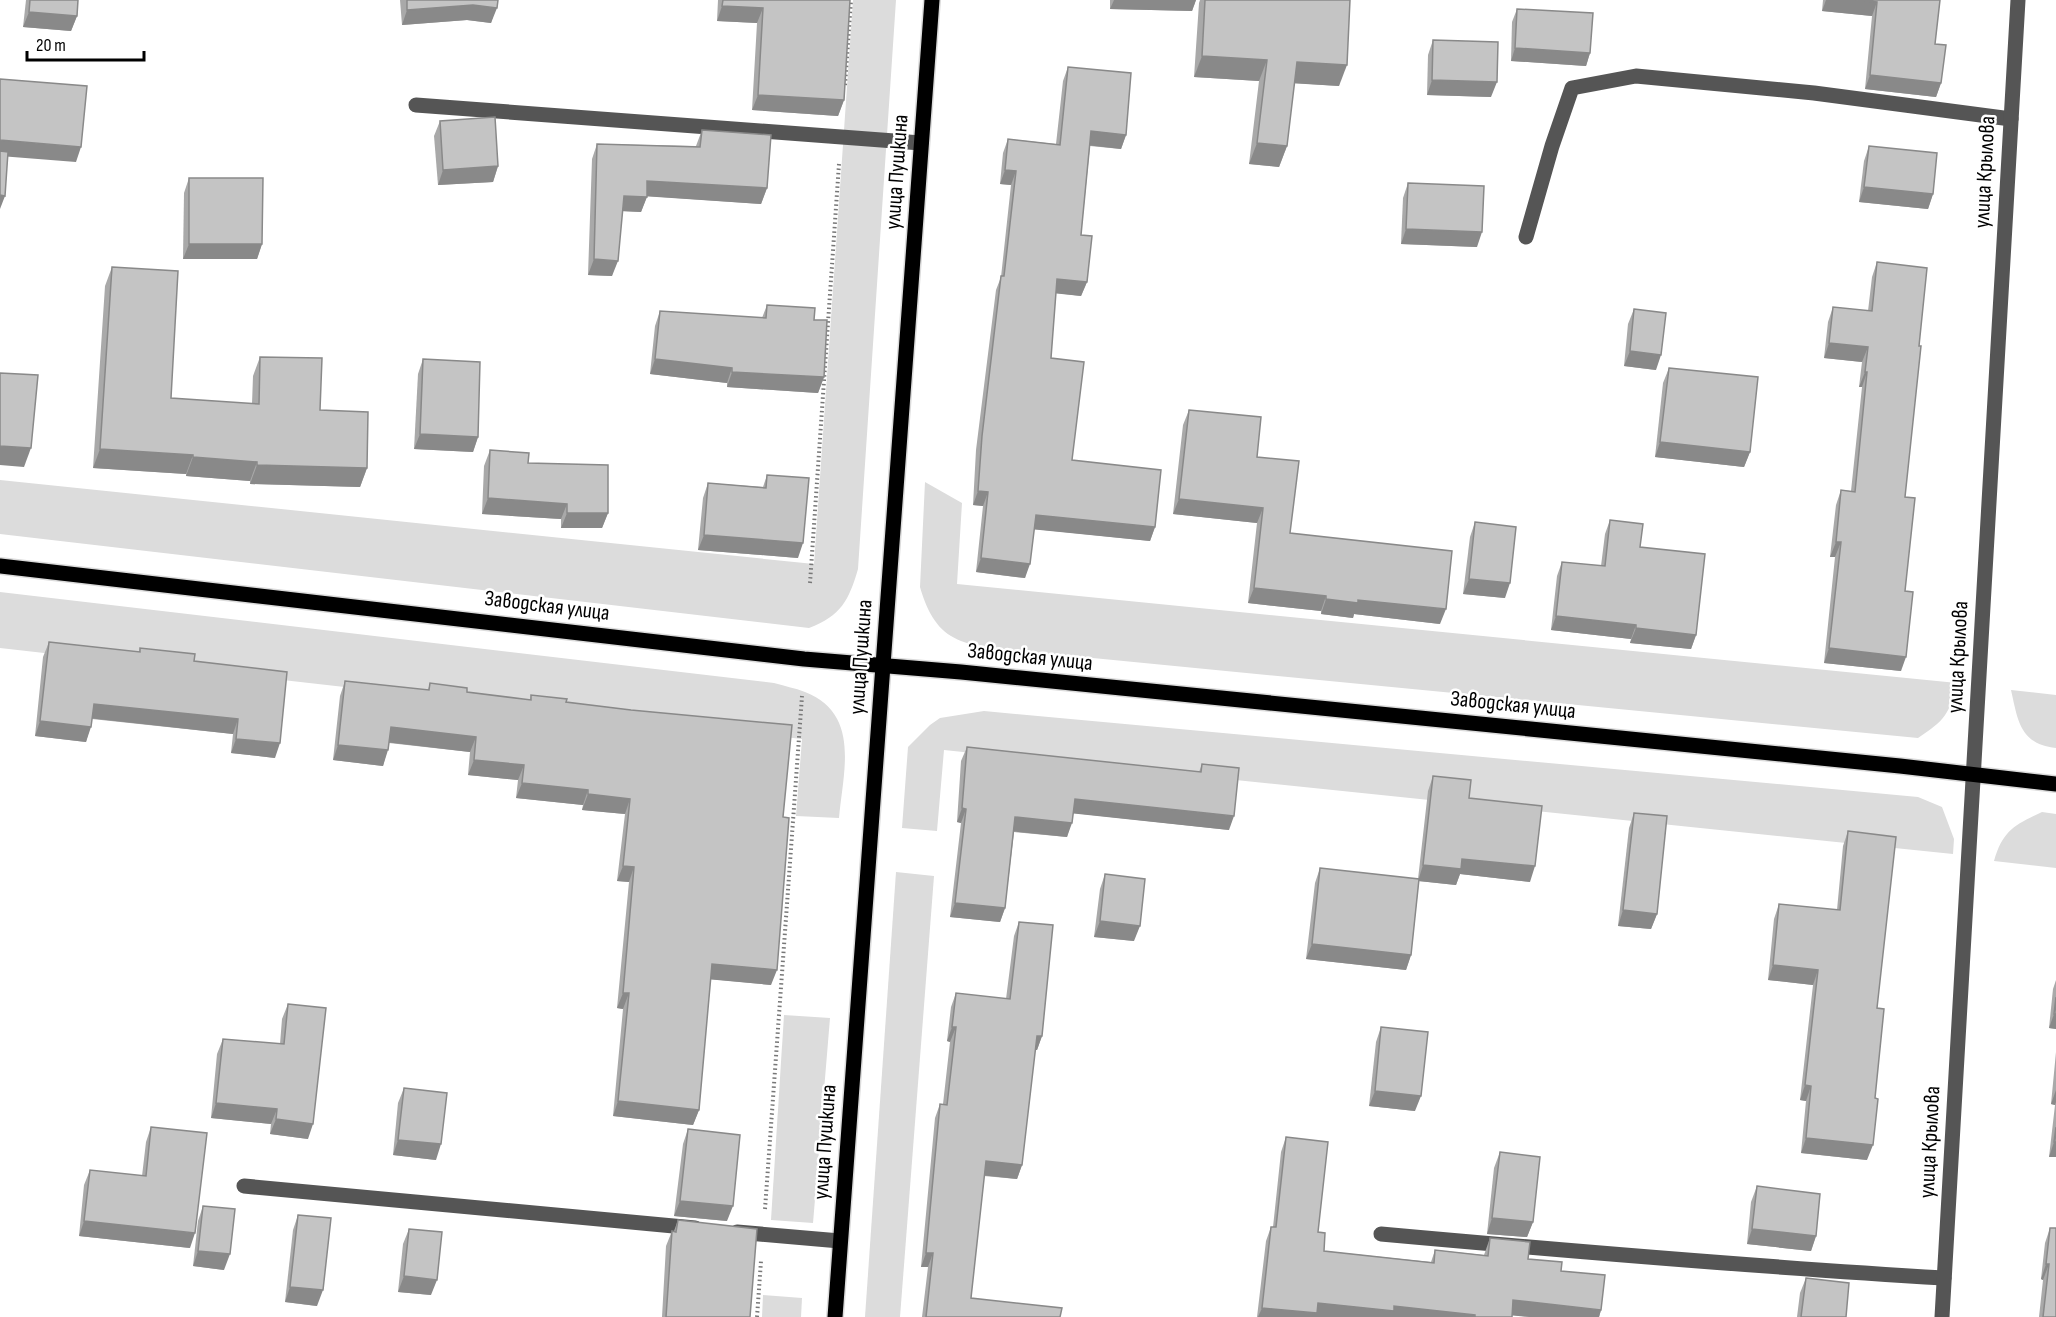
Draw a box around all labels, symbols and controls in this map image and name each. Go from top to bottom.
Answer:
scale bar [27,24,144,62]
text: 20 m [36,35,66,56]
street label: улица Пушкина [880,114,914,230]
street label: улица Крылова [1969,115,2001,229]
street label: Заводская улица [483,585,611,627]
street label: улица Пушкина [844,599,878,715]
street label: улица Крылова [1942,600,1974,714]
street label: Заводская улица [966,637,1094,677]
street label: Заводская улица [1449,685,1577,725]
street label: улица Пушкина [808,1084,842,1200]
street label: улица Крылова [1914,1085,1946,1199]

